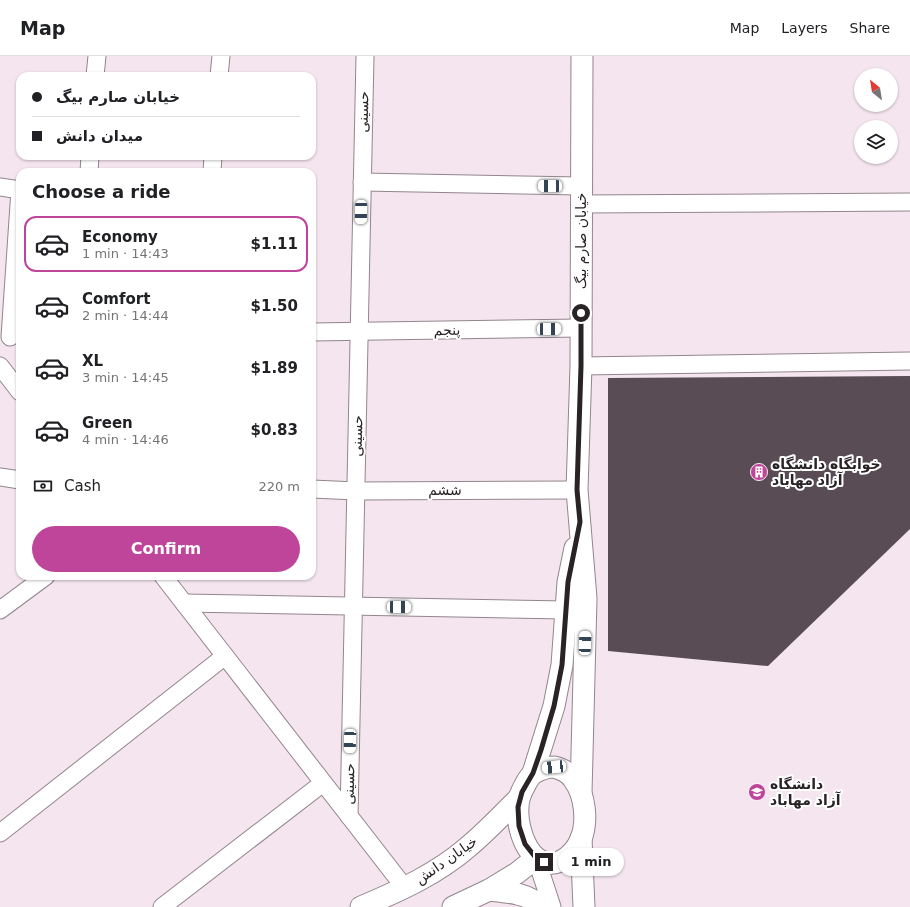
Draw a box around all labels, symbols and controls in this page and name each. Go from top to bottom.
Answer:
text: Map [20,17,65,39]
text: Map [730,20,759,36]
text: Layers [781,20,828,36]
text: Share [850,20,890,36]
north arrow [854,68,898,112]
map controls [854,68,898,164]
text: خیابان صارم بیگ [56,88,180,106]
street label: حسینی [355,91,371,133]
button: layers [854,120,898,164]
text: میدان دانش [56,127,143,145]
car [538,180,562,192]
text: Choose a ride [32,181,171,202]
street label: خیابان صارم بیگ [573,193,590,289]
car [355,200,367,224]
icon: car [34,226,70,262]
text: Economy [82,228,158,246]
text: $1.11 [251,235,298,253]
text: 1 min · 14:43 [82,246,169,261]
icon: car [34,288,70,324]
text: Comfort [82,290,150,308]
text: $1.50 [251,297,298,315]
route start [572,304,590,322]
text: 2 min · 14:44 [82,308,169,323]
street label: پنجم [434,322,460,339]
car [537,323,561,335]
icon: car [34,350,70,386]
text: XL [82,352,103,370]
text: $1.89 [251,359,298,377]
text: 3 min · 14:45 [82,370,169,385]
icon: car [34,412,70,448]
text: Green [82,414,133,432]
street label: حسینی [349,415,365,457]
text: $0.83 [251,421,298,439]
text: 4 min · 14:46 [82,432,169,447]
place label: خوابگاه دانشگاه آزاد مهاباد [772,456,881,489]
building icon: خوابگاه دانشگاه آزاد مهاباد [749,462,769,482]
icon: cash [32,475,54,497]
text: Cash [64,477,101,495]
text: 220 m [258,479,300,494]
street label: ششم [428,482,462,499]
button: Confirm [32,526,300,572]
car [387,601,411,613]
car [579,631,591,655]
car [344,729,356,753]
car [541,760,567,774]
street label: حسینی [341,763,357,805]
place label: دانشگاه آزاد مهاباد [770,776,842,809]
school or university icon: دانشگاه آزاد مهاباد [747,782,767,802]
street label: خیابان دانش [412,833,481,888]
callout: 1 min [558,848,624,876]
route end [535,853,553,871]
text: 1 min [571,854,611,869]

